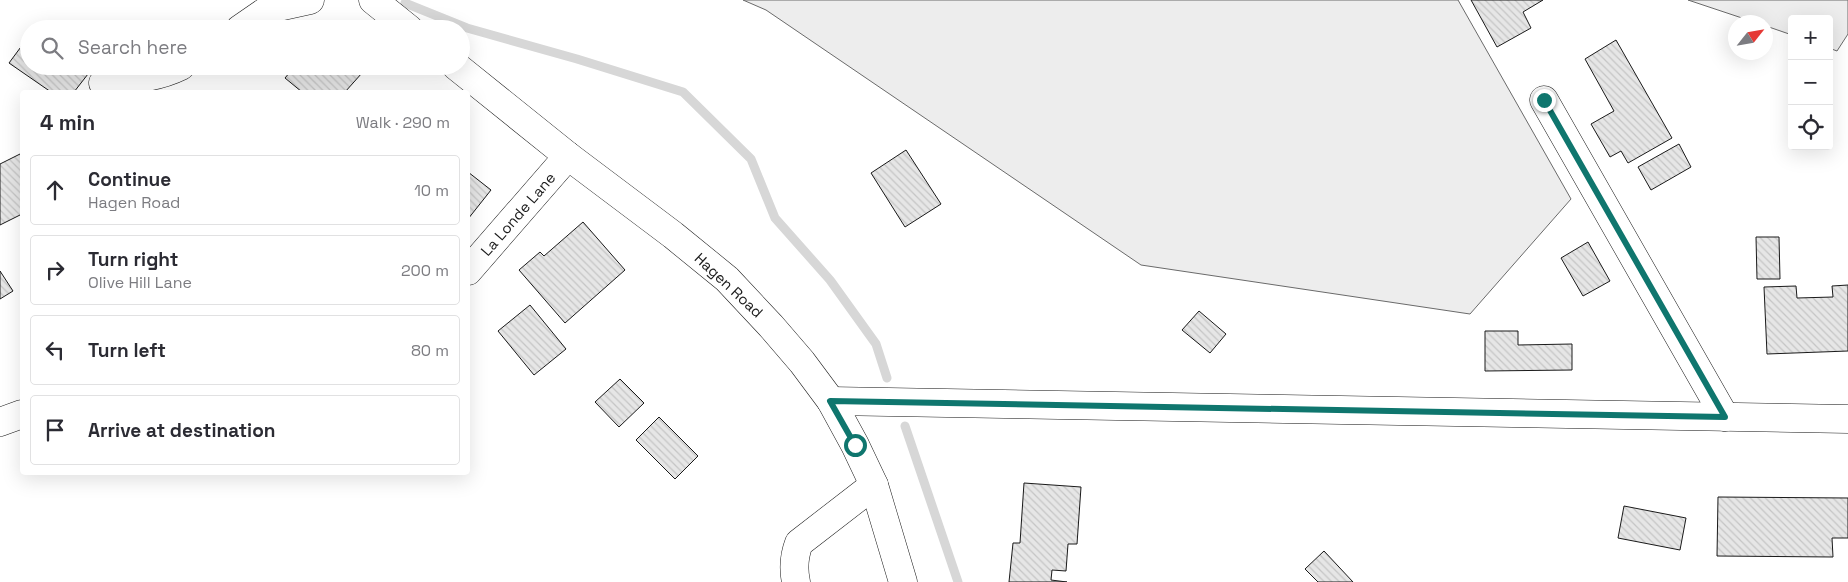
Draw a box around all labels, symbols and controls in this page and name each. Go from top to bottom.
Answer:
north arrow [1728,15,1773,60]
map controls [1788,15,1833,150]
button: + [1788,15,1833,60]
search box [20,20,470,75]
icon: search [38,34,66,62]
text: Search here [78,35,188,60]
button: − [1788,60,1833,105]
route end [1533,89,1556,112]
button: locate [1788,105,1833,150]
text: 4 min [40,109,95,136]
text: Walk · 290 m [356,112,450,133]
text: Continue [88,167,171,192]
street label: La Londe Lane [477,168,560,260]
icon: ahead [41,176,69,204]
text: 10 m [414,180,449,201]
text: Hagen Road [88,192,180,213]
text: Turn right [88,247,178,272]
street label: Hagen Road [691,249,767,321]
icon: right [41,256,69,284]
text: 200 m [401,260,449,281]
text: Olive Hill Lane [88,272,192,293]
icon: left [41,336,69,364]
text: Turn left [88,338,166,363]
text: 80 m [411,340,449,361]
icon: arrive [41,416,69,444]
text: Arrive at destination [88,418,276,443]
route start [844,434,867,457]

